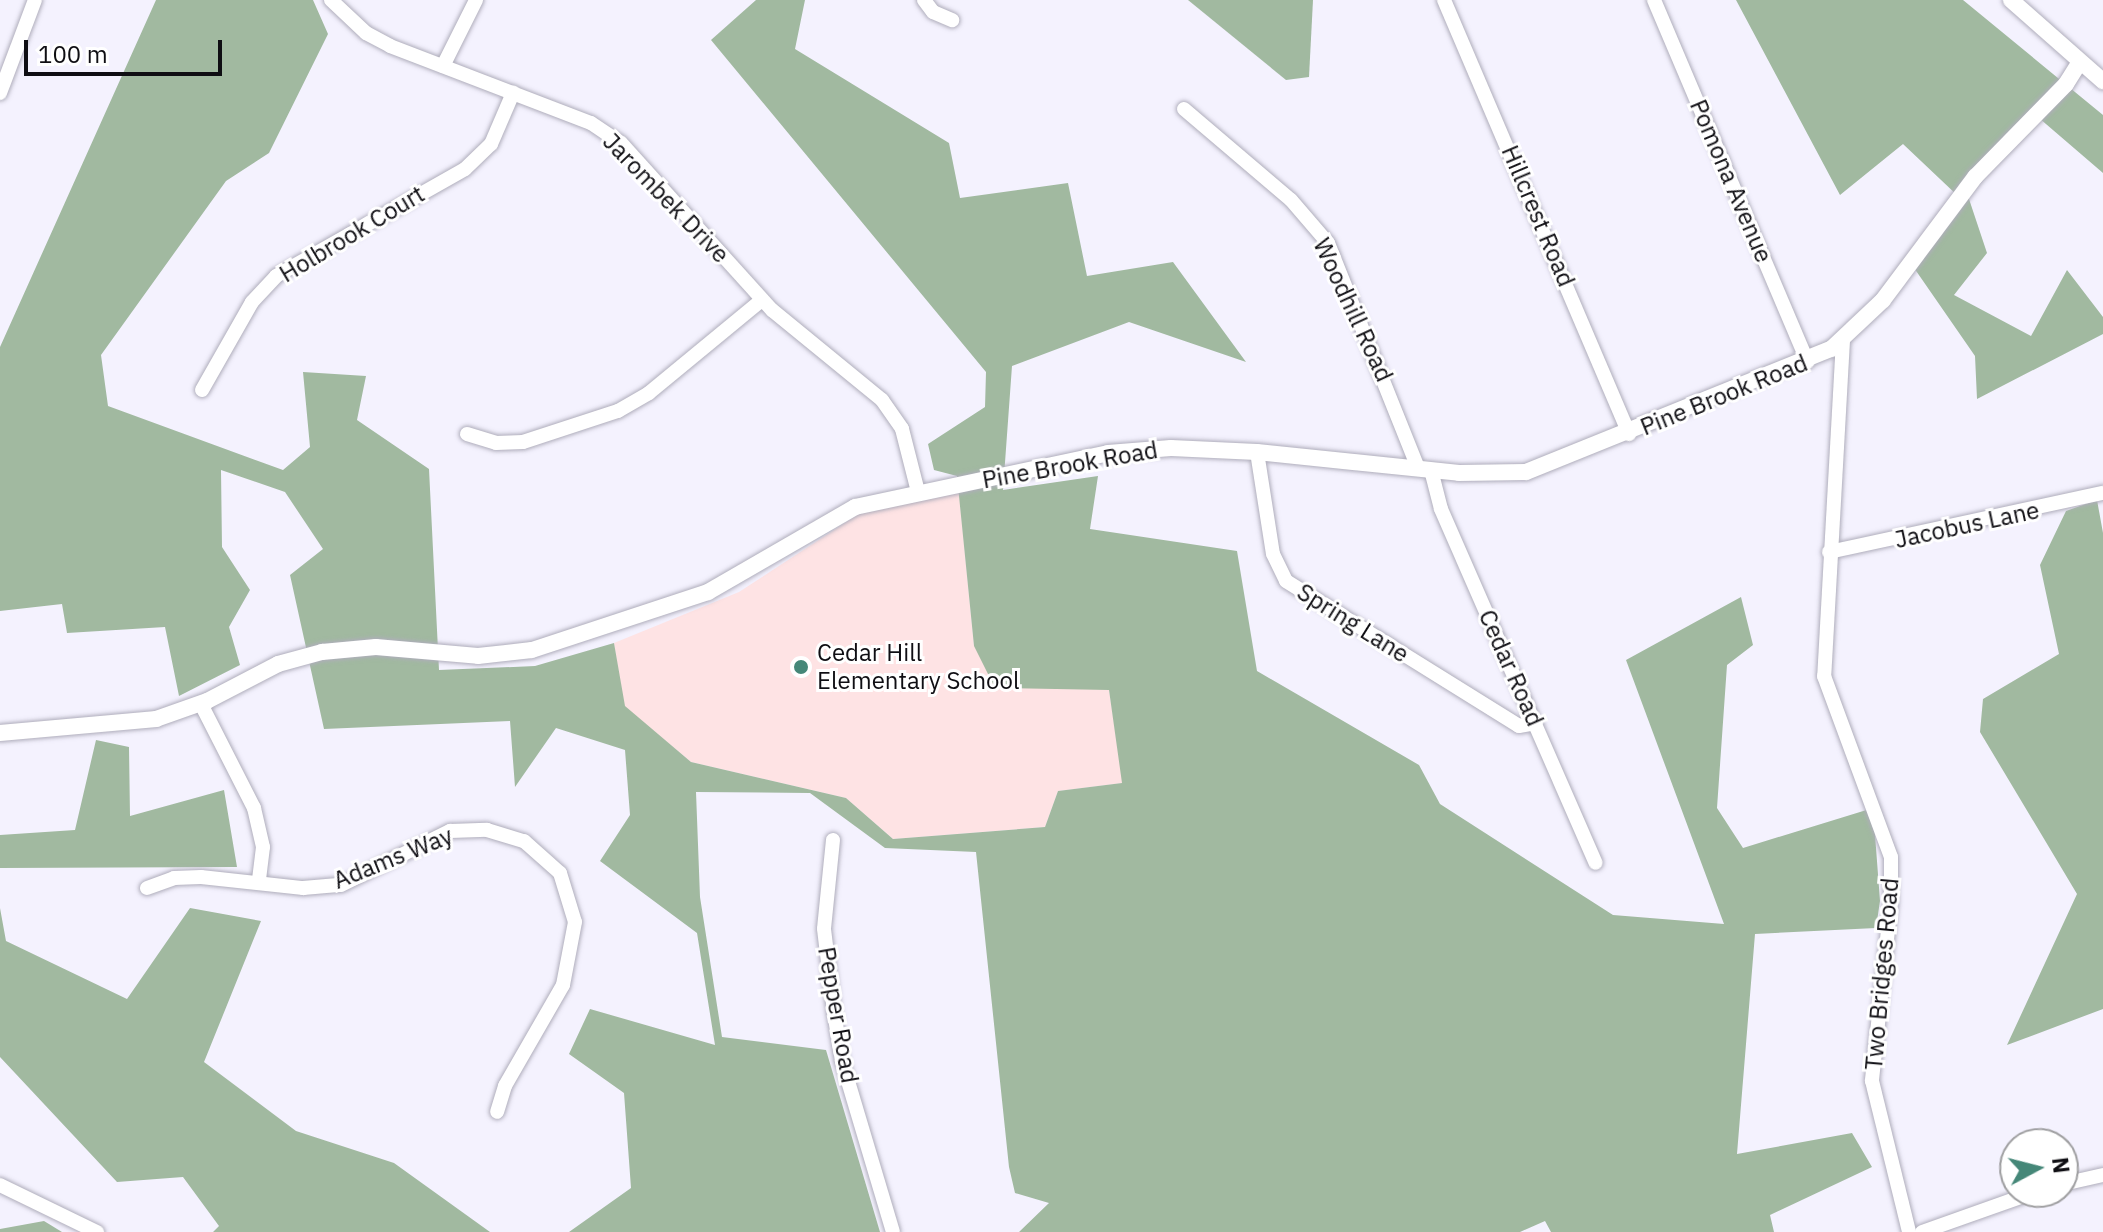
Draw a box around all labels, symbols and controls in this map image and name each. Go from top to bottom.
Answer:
scale bar [28,24,226,74]
text: 100 m [38,38,108,70]
street label: Pomona Avenue [1684,95,1778,267]
street label: Jarombek Drive [597,127,735,269]
street label: Hillcrest Road [1495,141,1581,291]
street label: Holbrook Court [274,179,430,289]
street label: Woodhill Road [1307,234,1399,386]
street label: Pine Brook Road [1636,348,1812,442]
street label: Pine Brook Road [980,435,1160,495]
street label: Jacobus Lane [1892,496,2042,554]
street label: Spring Lane [1292,577,1414,669]
street label: Cedar Road [1473,605,1549,731]
place label: Cedar Hill Elementary School [817,639,1019,695]
marker: Cedar Hill Elementary School [792,658,810,676]
street label: Adams Way [329,821,457,895]
street label: Two Bridges Road [1859,877,1905,1071]
street label: Pepper Road [812,945,864,1085]
north arrow [1999,1128,2079,1208]
text: N [2046,1156,2077,1175]

